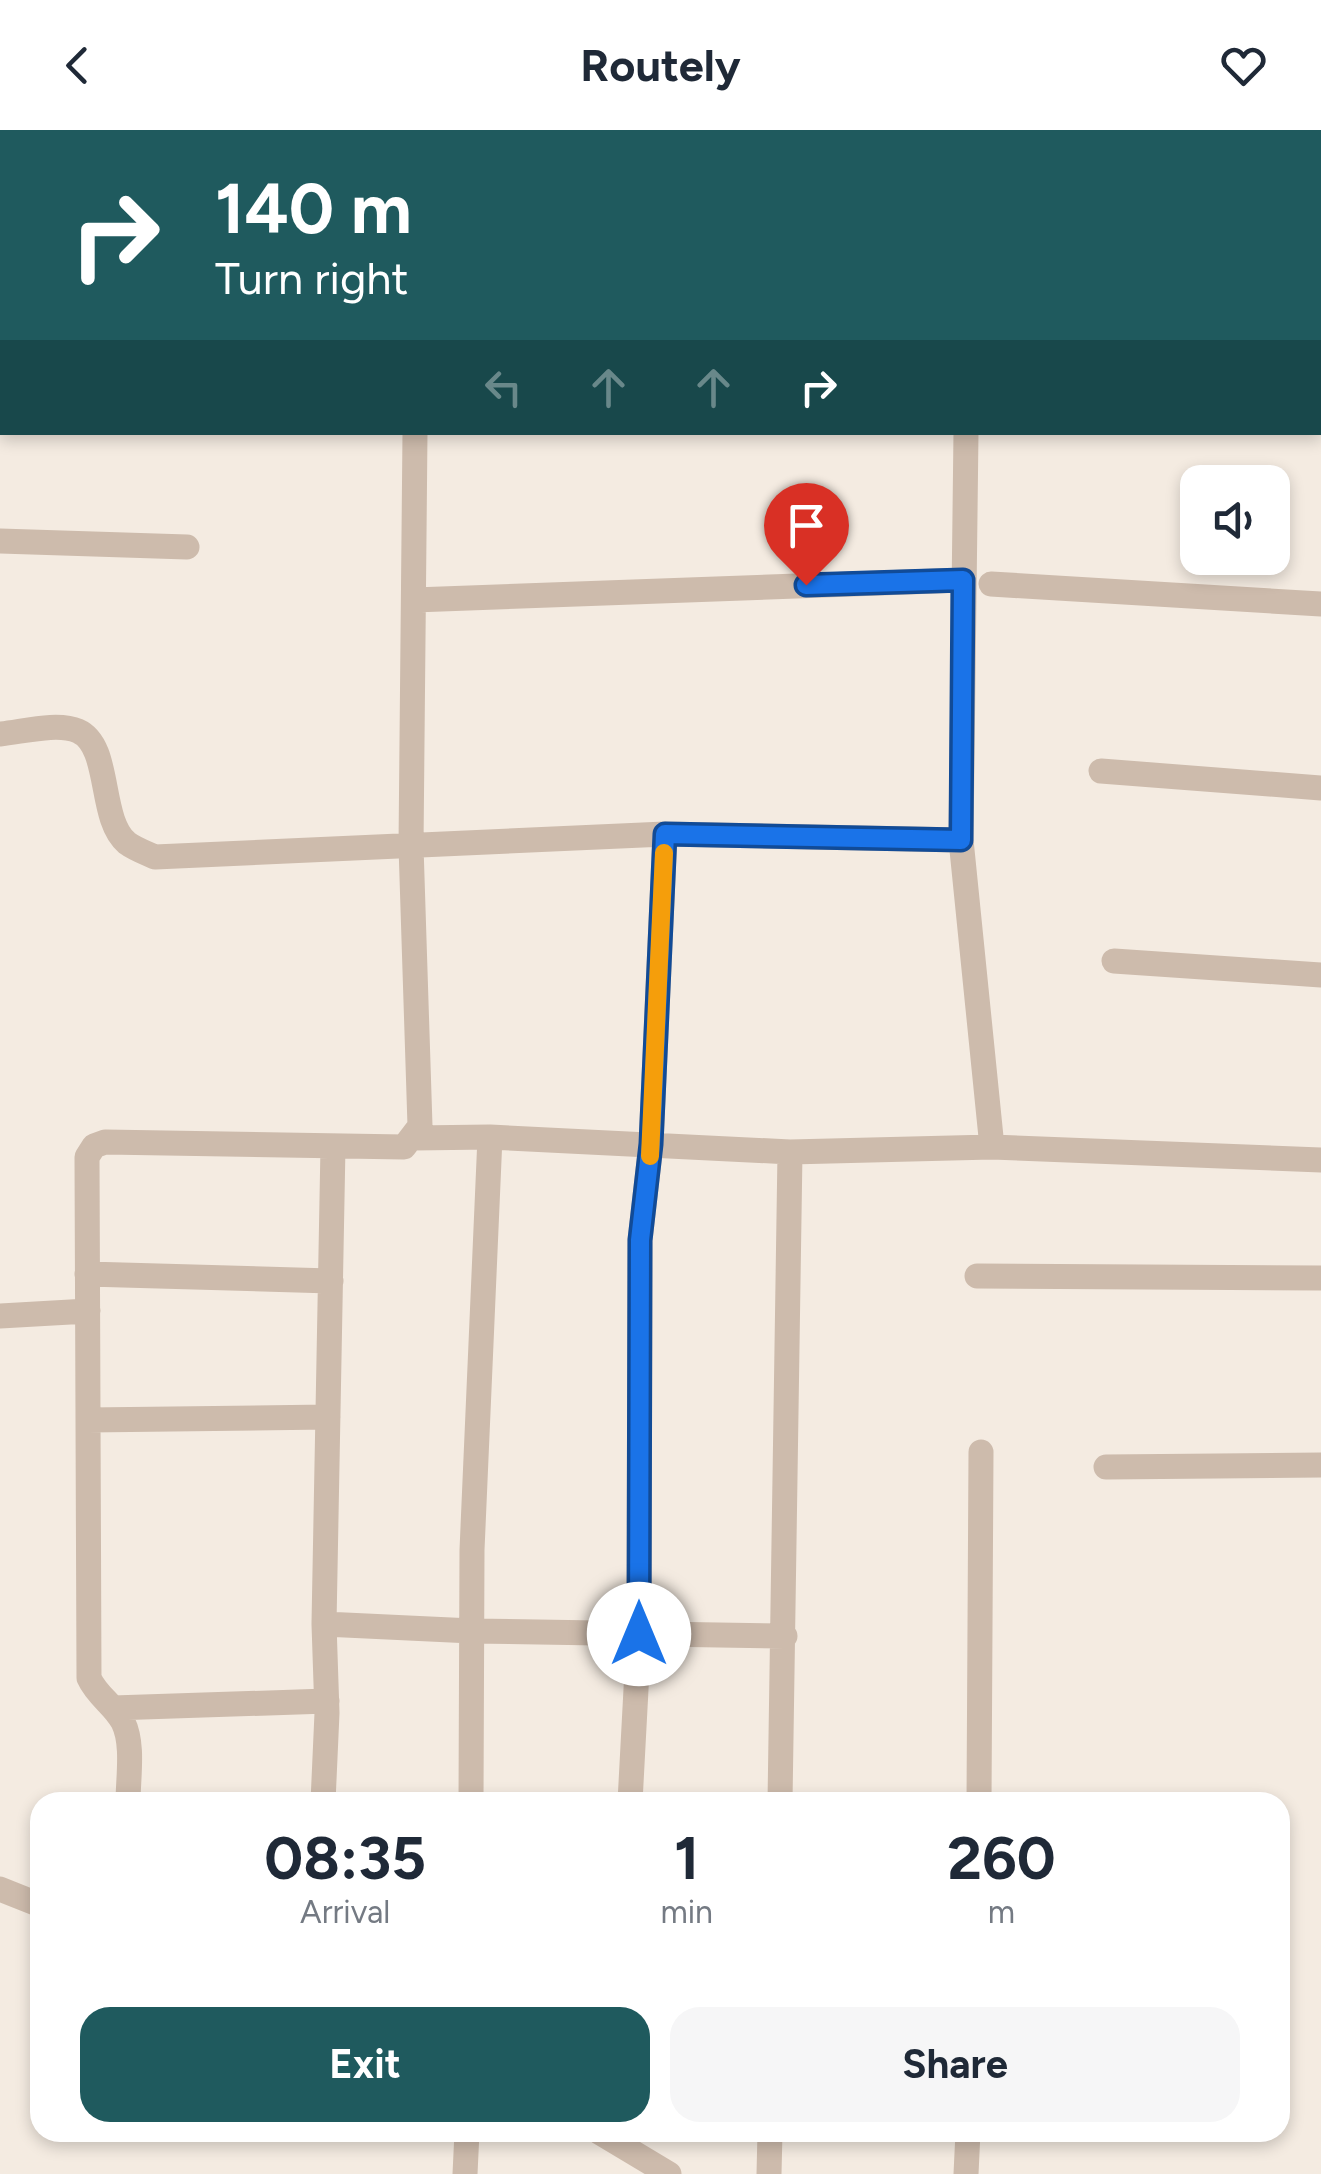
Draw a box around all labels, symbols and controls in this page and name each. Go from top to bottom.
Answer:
icon: back [50,38,105,93]
text: Routely [580,38,741,92]
icon: heart [1216,38,1271,93]
text: 140 m [215,166,412,251]
icon: right [50,170,180,300]
text: Turn right [215,251,408,305]
icon: left [476,360,531,415]
icon: ahead [581,360,636,415]
icon: ahead [686,360,741,415]
icon: right [791,360,846,415]
map controls [1180,465,1290,575]
button: sound [1180,465,1290,575]
pin [764,483,849,586]
icon: arrive [779,498,834,553]
position arrow [587,1582,691,1686]
text: 08:35 [264,1822,426,1894]
text: 1 [674,1822,699,1894]
text: 260 [947,1822,1056,1894]
text: Arrival [300,1893,390,1931]
text: min [660,1893,713,1931]
text: m [988,1893,1015,1931]
button: Exit [80,2007,650,2122]
button: Share [670,2007,1240,2122]

